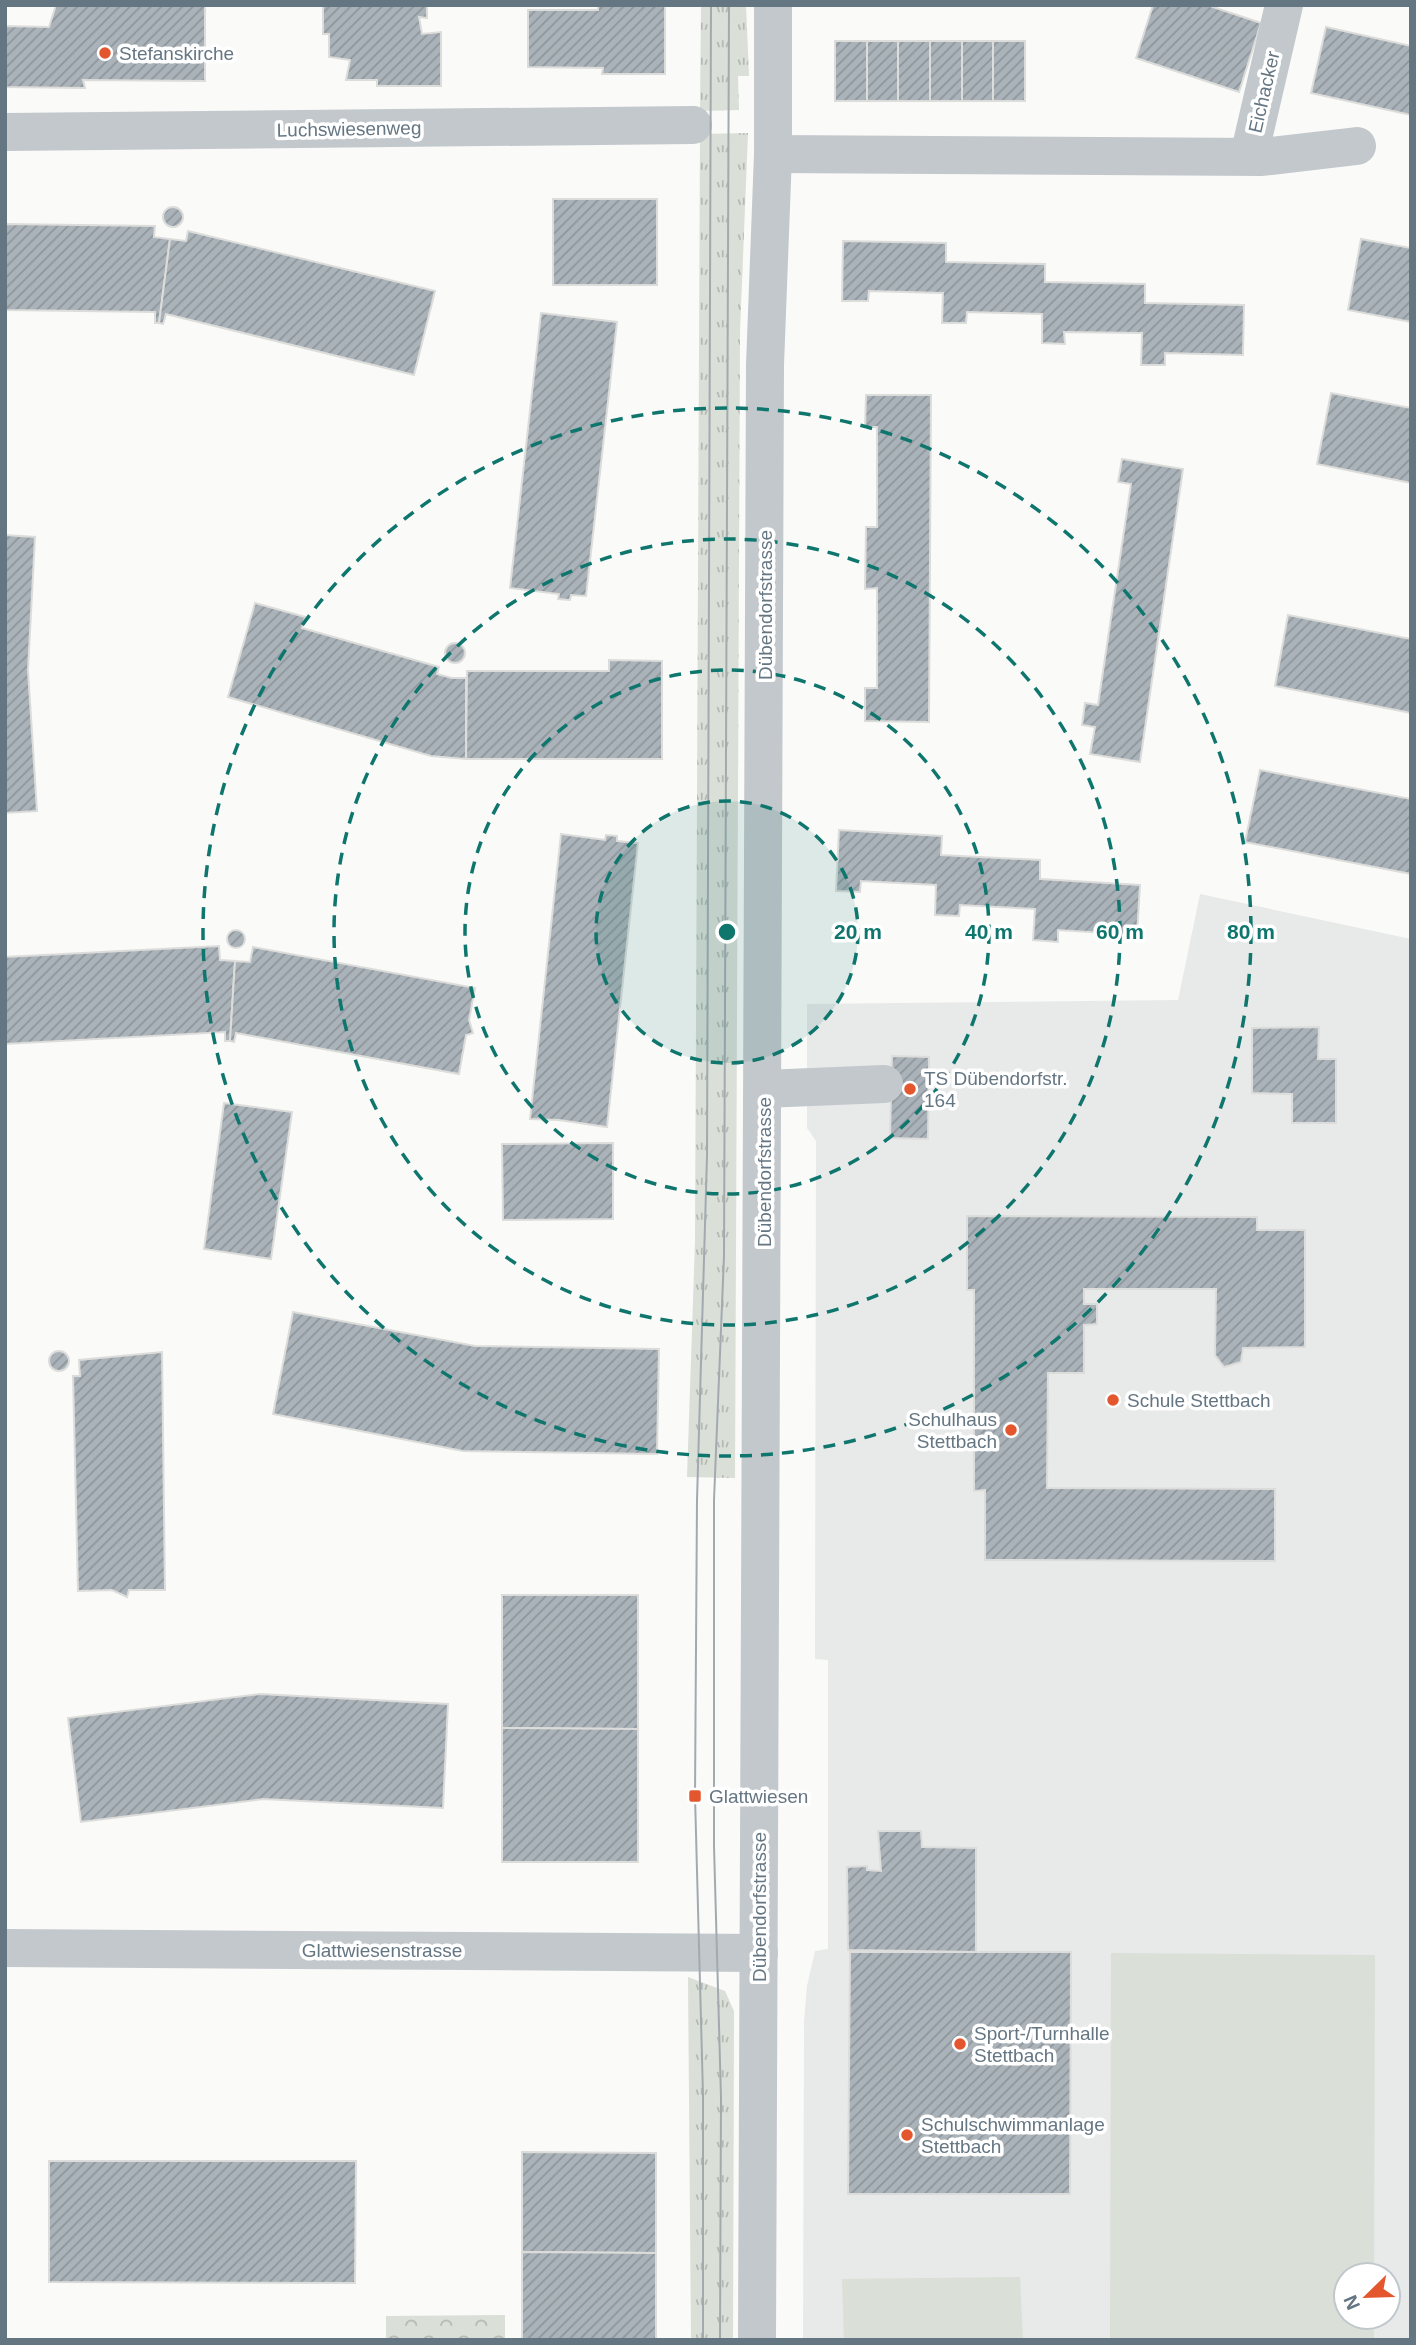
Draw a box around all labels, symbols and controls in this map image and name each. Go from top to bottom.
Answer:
place label: Stefanskirche [119,43,234,64]
marker: Stefanskirche [97,45,113,61]
street label: Eichacker [1244,48,1284,135]
street label: Luchswiesenweg [276,117,422,141]
street label: Dübendorfstrasse [755,530,776,680]
centre of rings [715,920,739,944]
text: 20 m [834,920,882,943]
text: 40 m [965,920,1013,943]
text: 60 m [1096,920,1144,943]
text: 80 m [1227,920,1275,943]
place label: TS Dübendorfstr. 164 [924,1068,1068,1111]
marker: TS Dübendorfstr. 164 [902,1081,918,1097]
street label: Dübendorfstrasse [754,1097,775,1247]
place label: Schule Stettbach [1127,1390,1271,1411]
marker: Schule Stettbach [1105,1392,1121,1408]
place label: Schulhaus Stettbach [908,1409,997,1452]
marker: Schulhaus Stettbach [1003,1422,1019,1438]
place label: Glattwiesen [709,1786,808,1807]
marker: Glattwiesen [687,1788,703,1804]
street label: Dübendorfstrasse [749,1832,770,1982]
street label: Glattwiesenstrasse [302,1940,462,1961]
place label: Sport-/Turnhalle Stettbach [974,2023,1110,2066]
marker: Sport-/Turnhalle Stettbach [952,2036,968,2052]
place label: Schulschwimmanlage Stettbach [921,2114,1105,2157]
marker: Schulschwimmanlage Stettbach [899,2127,915,2143]
north arrow [1332,2261,1402,2331]
text: N [1339,2292,1364,2313]

